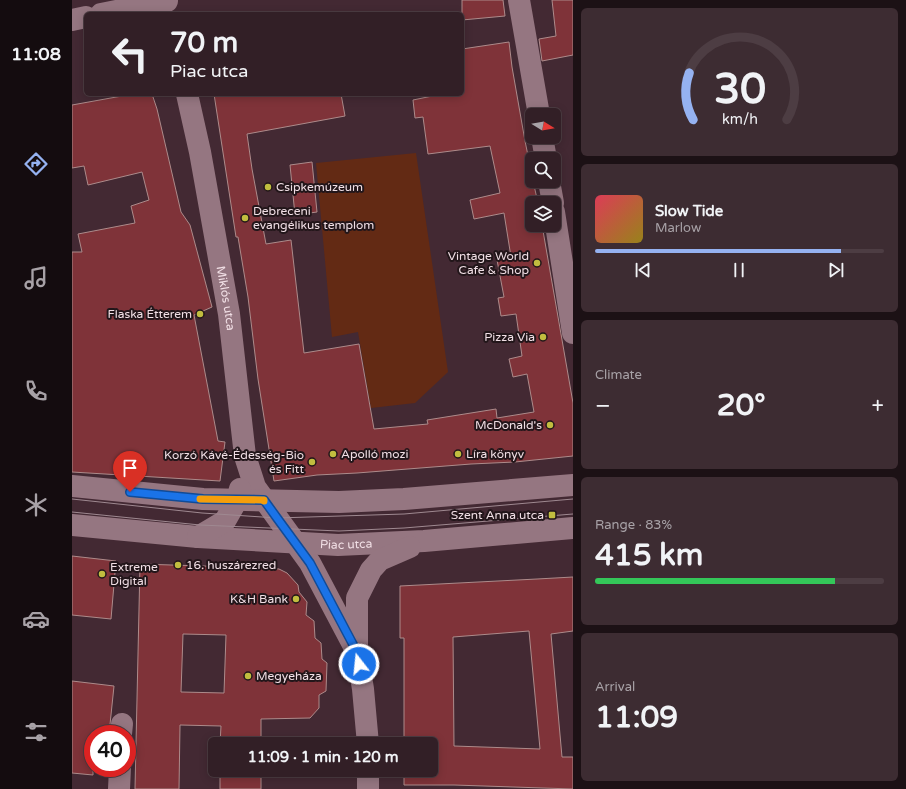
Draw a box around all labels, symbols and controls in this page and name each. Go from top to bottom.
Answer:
text: 70 m [170,26,238,60]
icon: left [104,28,156,80]
text: 11:08 [11,43,61,65]
text: Piac utca [170,60,248,82]
text: 30 [713,65,766,115]
north arrow [525,108,561,144]
map controls [525,108,561,232]
text: km/h [722,111,757,128]
icon: directions [22,150,50,178]
button: search [525,152,561,188]
place label: Csipkemúzeum [276,180,363,194]
marker: Csipkemúzeum [263,182,273,192]
button: layers [525,196,561,232]
text: Slow Tide [655,202,723,220]
place label: Debreceni evangélikus templom [253,204,374,232]
marker: Debreceni evangélikus templom [240,213,250,223]
text: Marlow [655,220,701,236]
place label: Vintage World Cafe & Shop [448,249,529,277]
marker: Vintage World Cafe & Shop [532,258,542,268]
icon: previous [632,259,654,281]
icon: pause [728,259,750,281]
icon: next [825,259,847,281]
icon: music [22,264,50,292]
street label: Miklós utca [214,265,238,331]
place label: Flaska Étterem [107,307,192,321]
marker: Flaska Étterem [195,309,205,319]
place label: Pizza Via [484,330,535,344]
marker: Pizza Via [538,332,548,342]
text: Climate [595,367,642,383]
icon: phone [22,377,50,405]
text: 20° [717,387,766,424]
text: − [595,393,611,419]
text: + [872,393,884,419]
place label: McDonald's [475,418,542,432]
marker: McDonald's [545,420,555,430]
place label: Apolló mozi [341,447,408,461]
place label: Líra könyv [466,447,525,461]
place label: Korzó Kávé-Édesség-Bio és Fitt [164,448,304,476]
marker: Apolló mozi [328,449,338,459]
marker: Líra könyv [453,449,463,459]
pin [113,451,147,492]
icon: arrive [119,457,141,479]
marker: Korzó Kávé-Édesség-Bio és Fitt [307,457,317,467]
icon: climate [22,491,50,519]
place label: Szent Anna utca [451,508,544,522]
marker: Szent Anna utca [547,510,557,520]
text: Range · 83% [595,517,672,533]
street label: Piac utca [320,536,373,552]
text: 415 km [595,537,703,574]
place label: 16. huszárezred [186,558,276,572]
place label: Extreme Digital [110,560,158,588]
marker: 16. huszárezred [173,560,183,570]
marker: Extreme Digital [97,569,107,579]
place label: K&H Bank [230,592,288,606]
marker: K&H Bank [291,594,301,604]
icon: car [22,605,50,633]
position arrow [338,643,380,685]
place label: Megyeháza [256,669,322,683]
marker: Megyeháza [243,671,253,681]
text: Arrival [595,679,635,695]
text: 11:09 [595,699,678,736]
icon: filters [22,718,50,746]
speed limit sign: 40 [84,725,136,777]
text: 11:09 · 1 min · 120 m [248,748,398,766]

